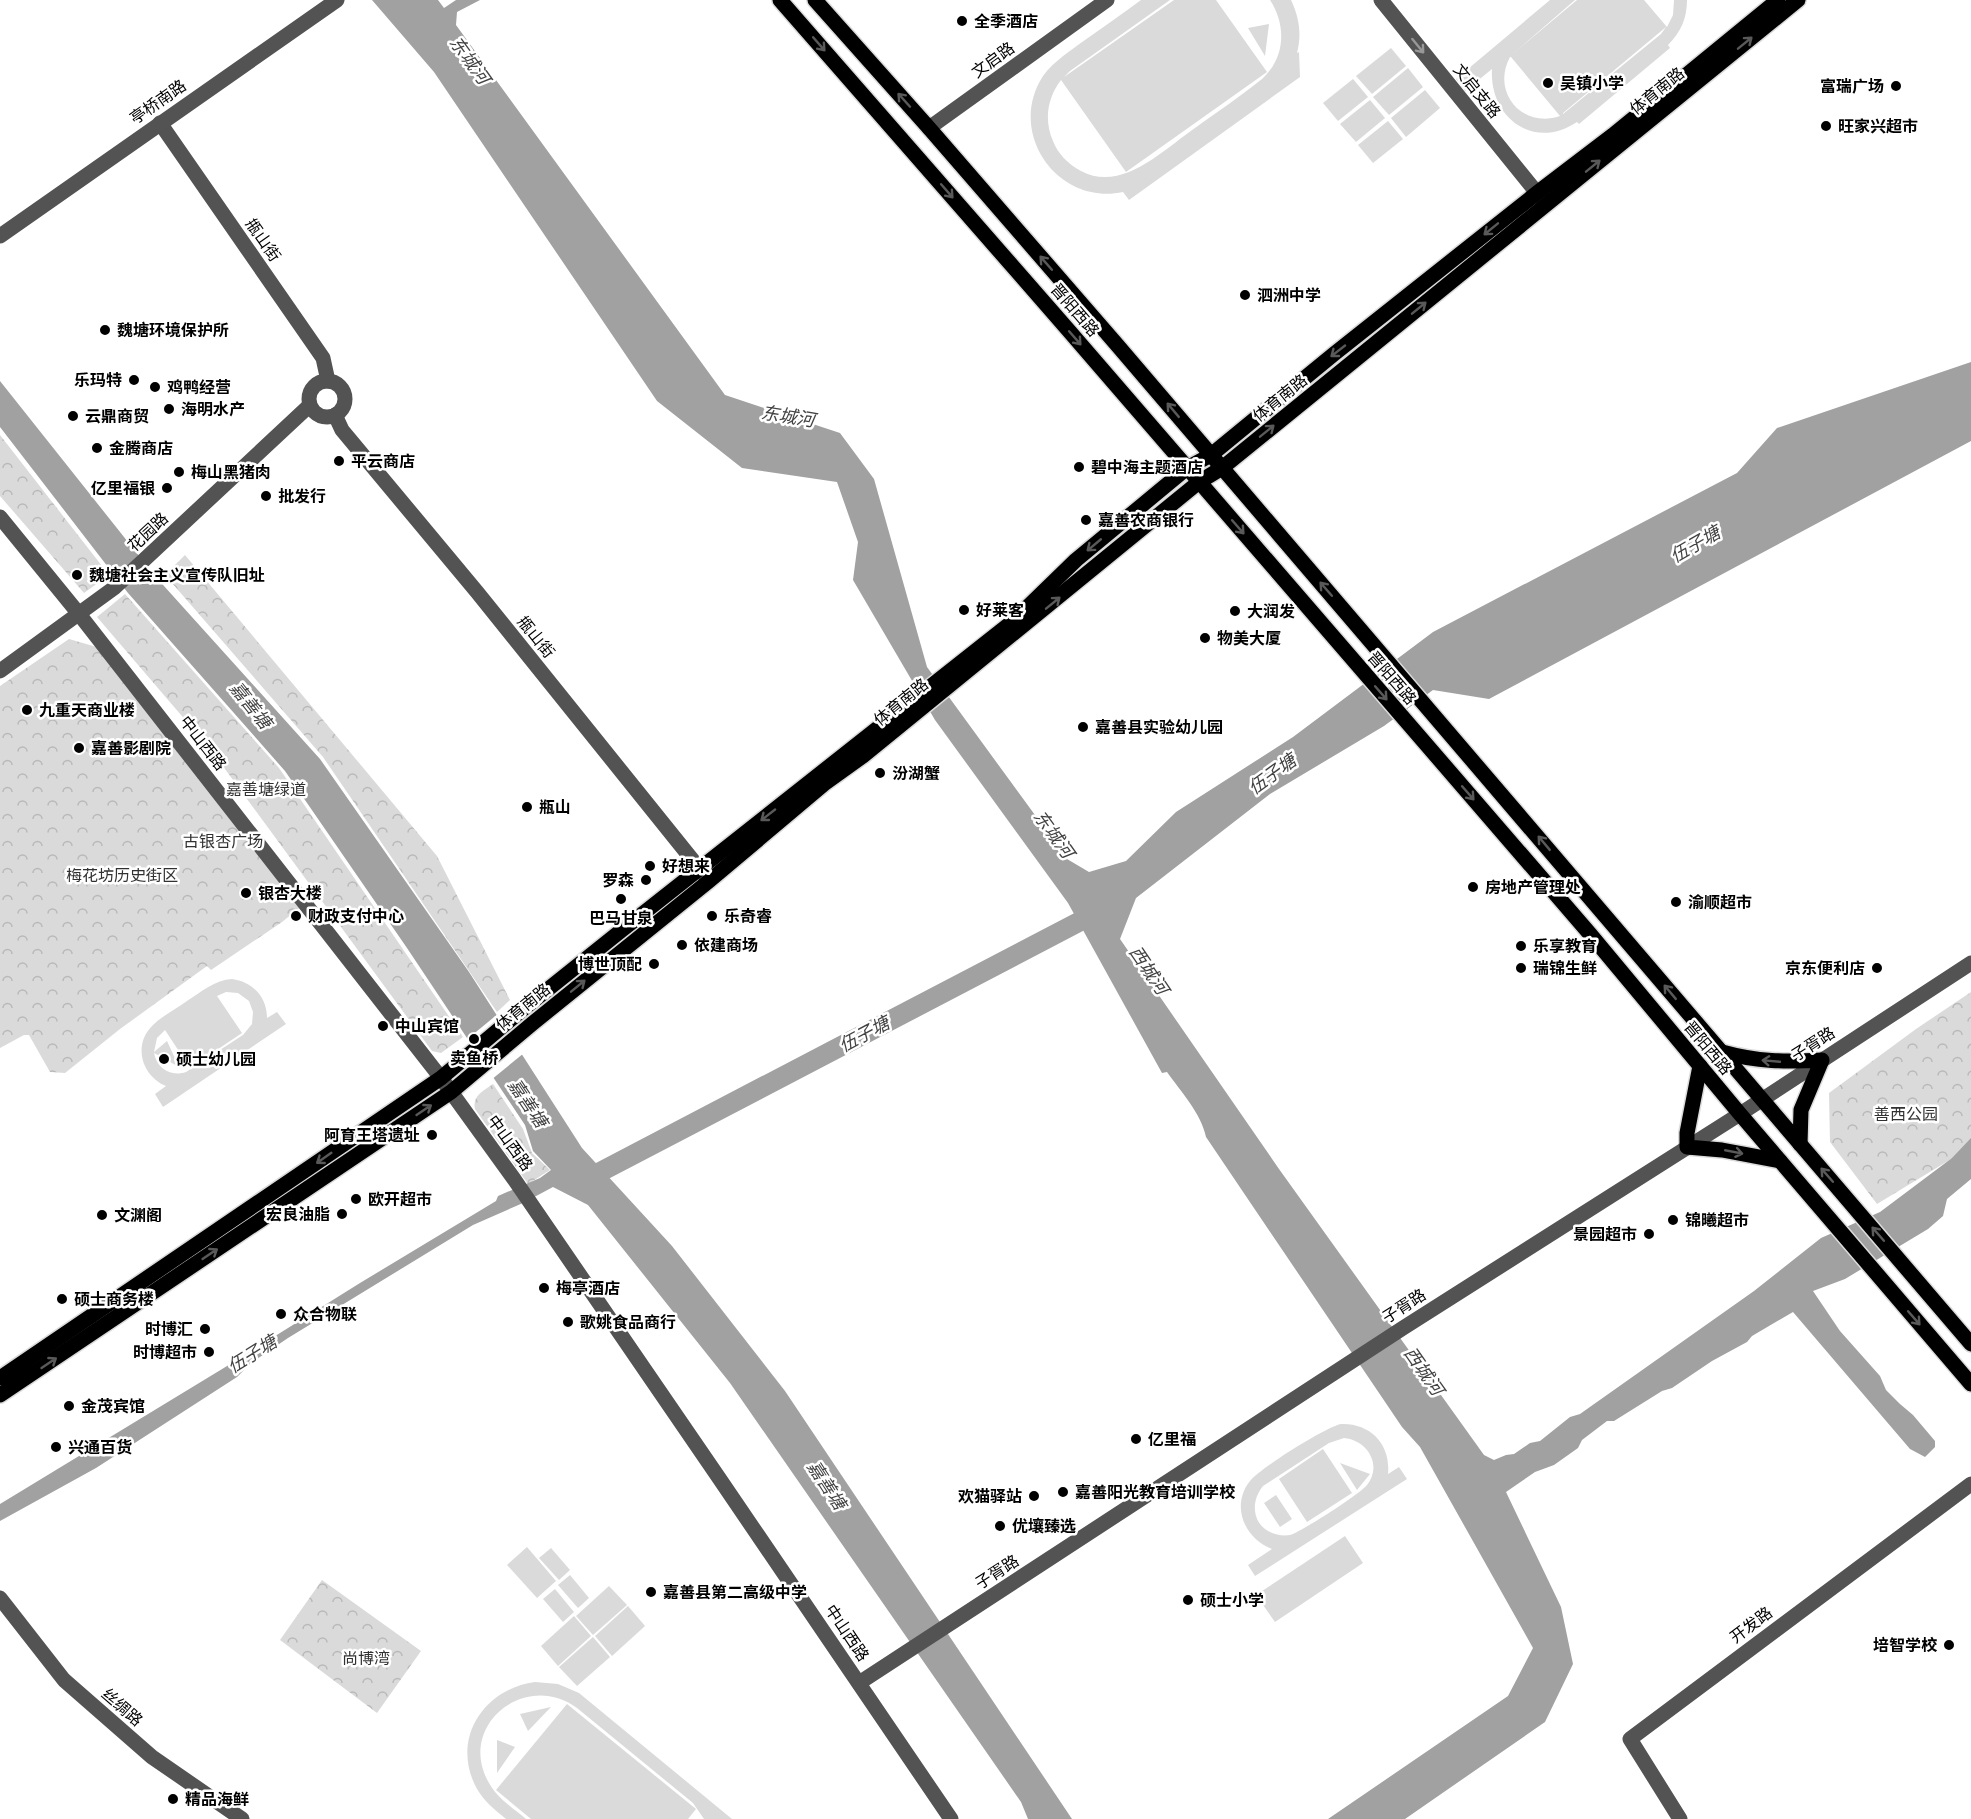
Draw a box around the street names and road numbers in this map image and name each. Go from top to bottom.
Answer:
street label: 文启路 [968,38,1018,82]
street label: 文启支路 [1449,60,1505,122]
street label: 体育南路 [1626,63,1688,119]
street label: 亭桥南路 [126,76,190,128]
street label: 甁山街 [241,215,285,265]
street label: 晋阳西路 [1047,280,1103,340]
street label: 体育南路 [1249,370,1311,426]
street label: 花园路 [124,509,172,555]
street label: 甁山街 [514,612,558,662]
street label: 晋阳西路 [1364,648,1420,708]
street label: 体育南路 [870,674,932,730]
street label: 中山西路 [176,712,230,774]
street label: 体育南路 [492,979,554,1035]
street label: 晋阳西路 [1680,1017,1736,1079]
street label: 子胥路 [1788,1023,1838,1065]
street label: 中山西路 [484,1112,536,1174]
street label: 子胥路 [1379,1285,1429,1327]
street label: 子胥路 [972,1551,1022,1593]
street label: 中山西路 [821,1601,873,1665]
street label: 开发路 [1726,1603,1776,1647]
street label: 丝绸路 [98,1684,146,1730]

